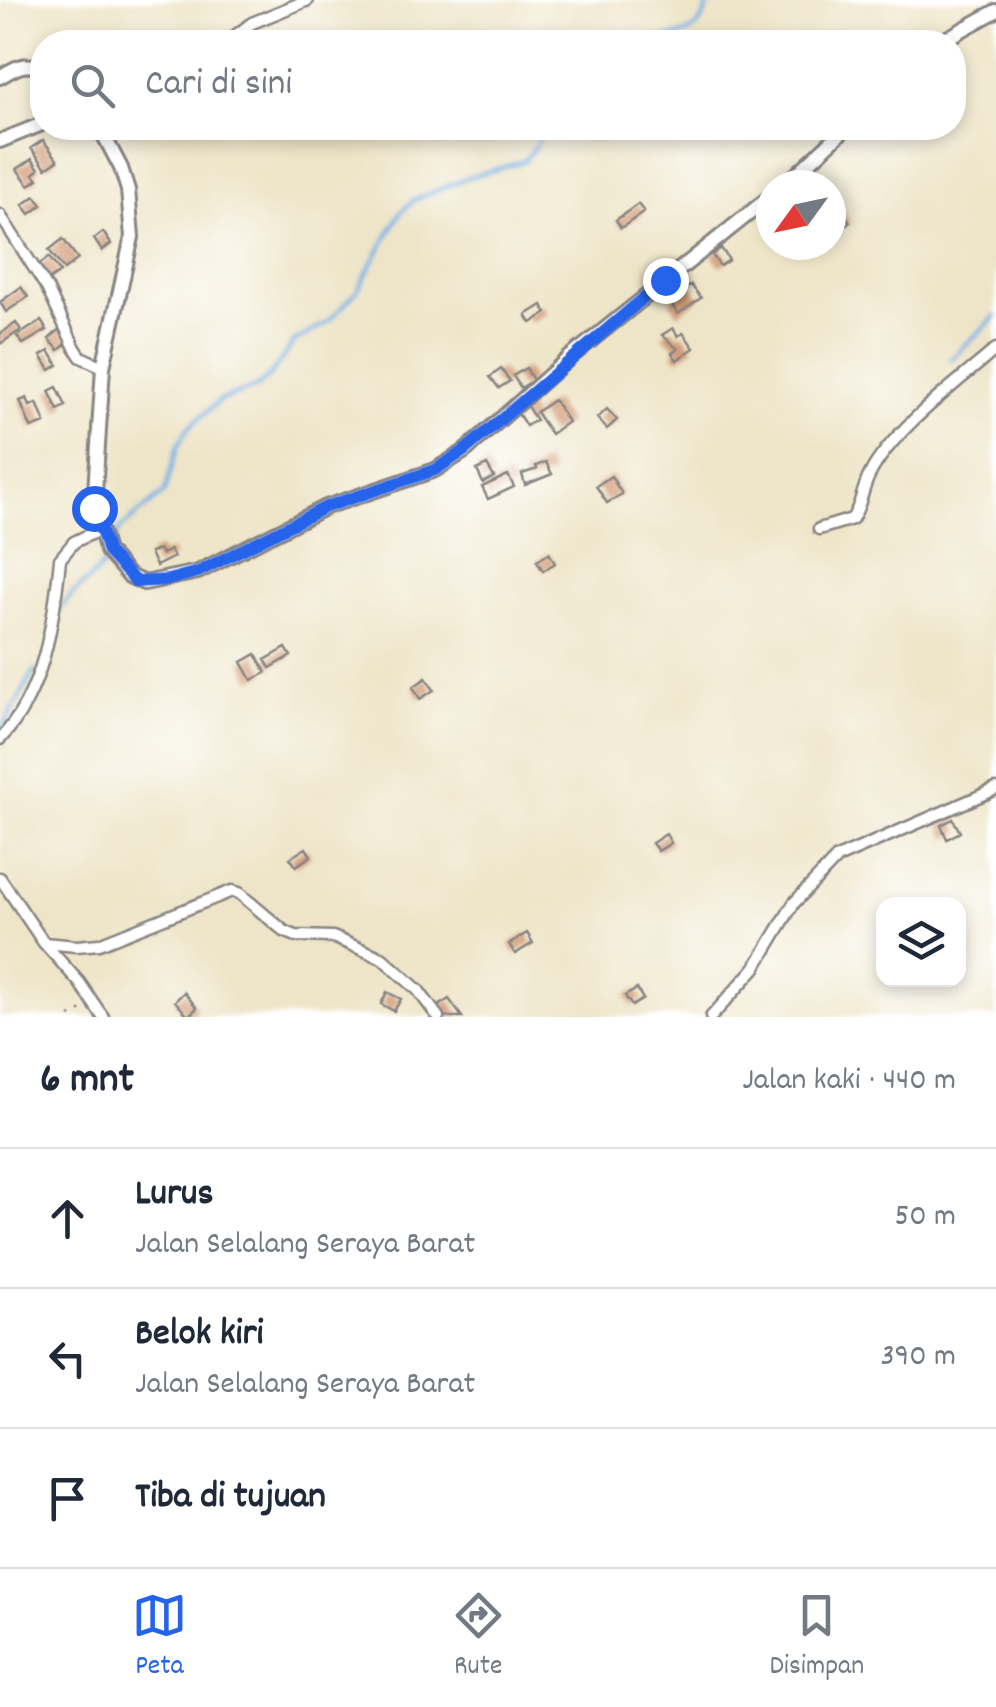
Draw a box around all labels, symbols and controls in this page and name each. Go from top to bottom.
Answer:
search box [30,30,966,140]
icon: search [65,58,120,113]
text: Cari di sini [145,58,292,113]
north arrow [756,170,846,260]
route end [643,258,689,304]
route start [72,486,118,532]
map controls [876,897,966,987]
button: layers [876,897,966,987]
text: 6 mnt [40,1052,134,1112]
text: Jalan kaki · 440 m [742,1059,956,1105]
text: Lurus [135,1168,213,1223]
icon: ahead [40,1191,95,1246]
text: 50 m [894,1195,956,1241]
text: Jalan Selalang Seraya Barat [135,1223,475,1269]
text: Belok kiri [135,1308,264,1363]
icon: left [40,1331,95,1386]
text: 390 m [880,1335,956,1381]
text: Jalan Selalang Seraya Barat [135,1363,475,1409]
icon: arrive [40,1471,95,1526]
text: Tiba di tujuan [135,1471,326,1526]
tab: Peta [132,1588,187,1688]
tab: Rute [451,1588,506,1688]
tab: Disimpan [769,1588,864,1688]

